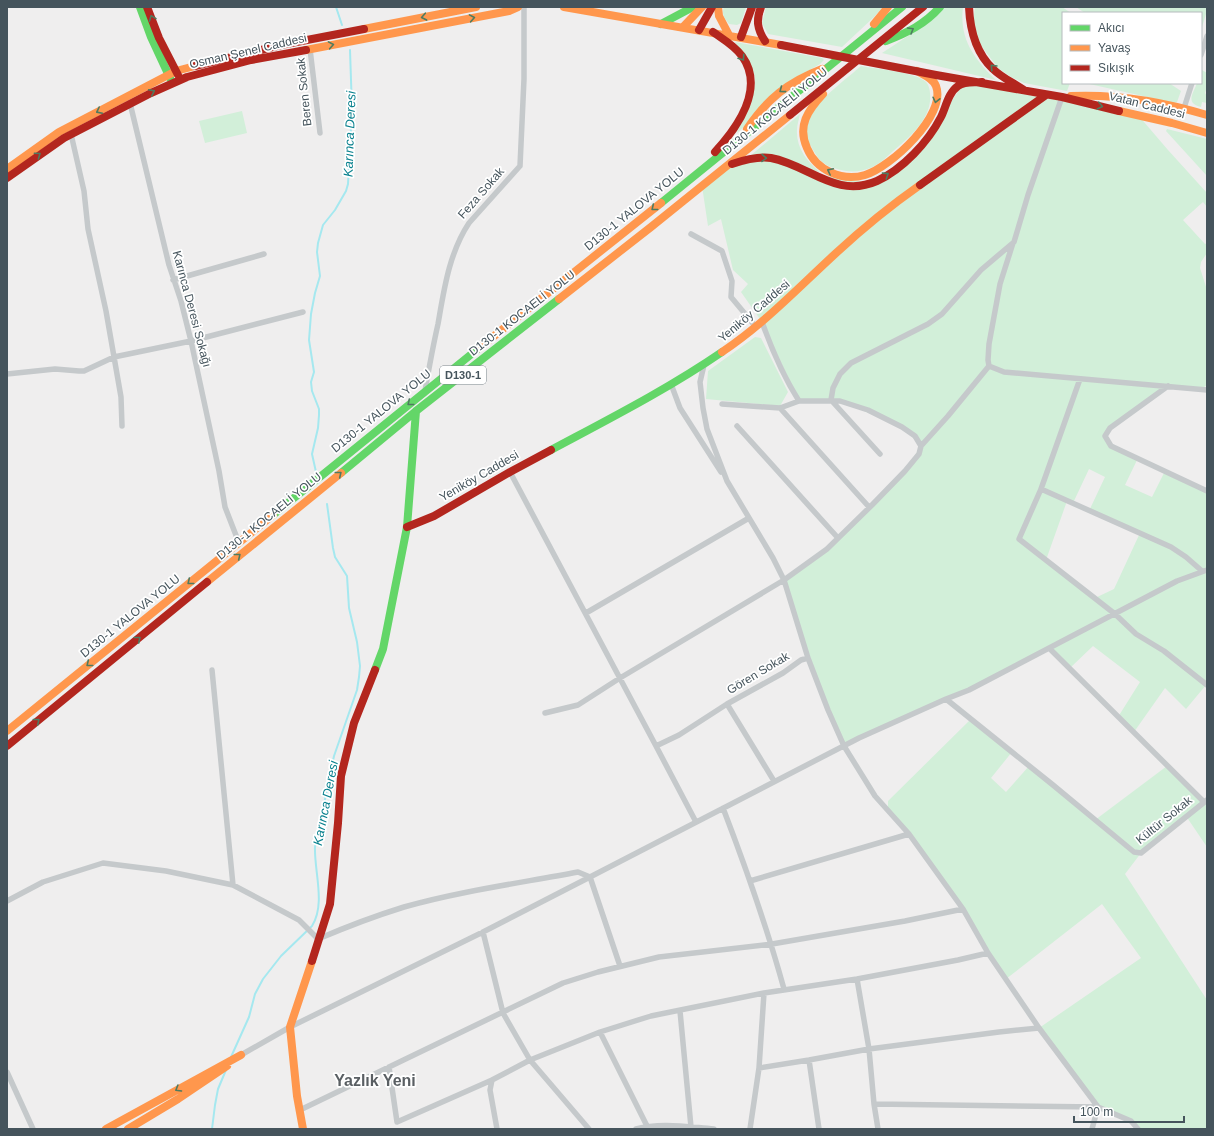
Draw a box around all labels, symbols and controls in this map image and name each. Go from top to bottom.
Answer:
legend [1062,12,1202,84]
one-way arrow [420,13,427,21]
one-way arrow [469,14,476,22]
one-way arrow [148,15,156,22]
text: Akıcı [1098,21,1125,35]
one-way arrow [907,28,914,35]
street label: Osman Şenel Caddesi [188,31,308,71]
one-way arrow [328,41,334,49]
text: Yavaş [1098,41,1130,55]
one-way arrow [737,53,744,60]
street label: Beren Sokak [293,56,315,127]
text: Sıkışık [1098,61,1135,75]
street label: D130-1 KOCAELİ YOLU [720,64,830,158]
one-way arrow [990,64,998,72]
one-way arrow [780,85,787,92]
one-way arrow [148,89,155,97]
street label: Vatan Caddesi [1108,89,1186,121]
water label: Karınca Deresi [341,90,359,177]
one-way arrow [933,97,941,103]
one-way arrow [1096,101,1103,110]
one-way arrow [96,106,103,114]
one-way arrow [34,153,41,160]
one-way arrow [761,154,767,162]
street label: Feza Sokak [455,164,508,222]
street label: D130-1 YALOVA YOLU [581,165,687,253]
one-way arrow [826,169,834,176]
one-way arrow [882,172,889,180]
one-way arrow [652,204,659,211]
street label: Karınca Deresi Sokağı [170,249,214,369]
street label: D130-1 KOCAELİ YOLU [466,267,578,359]
street label: Yeniköy Caddesi [715,277,793,345]
road number: D130-1 [440,366,486,384]
street label: D130-1 YALOVA YOLU [328,367,434,455]
one-way arrow [408,398,415,405]
street label: Yeniköy Caddesi [437,448,521,504]
street label: D130-1 KOCAELİ YOLU [214,469,324,563]
one-way arrow [335,472,342,479]
one-way arrow [234,554,241,561]
street label: D130-1 YALOVA YOLU [77,572,183,660]
one-way arrow [188,578,195,585]
one-way arrow [133,636,141,643]
street label: Gören Sokak [724,648,792,697]
one-way arrow [87,660,94,667]
one-way arrow [33,719,40,726]
water label: Karınca Deresi [310,758,341,847]
street label: Kültür Sokak [1133,793,1196,847]
district label: Yazlık Yeni [334,1072,416,1089]
one-way arrow [175,1085,182,1092]
scale bar [1074,1098,1184,1124]
text: 100 m [1080,1105,1113,1119]

